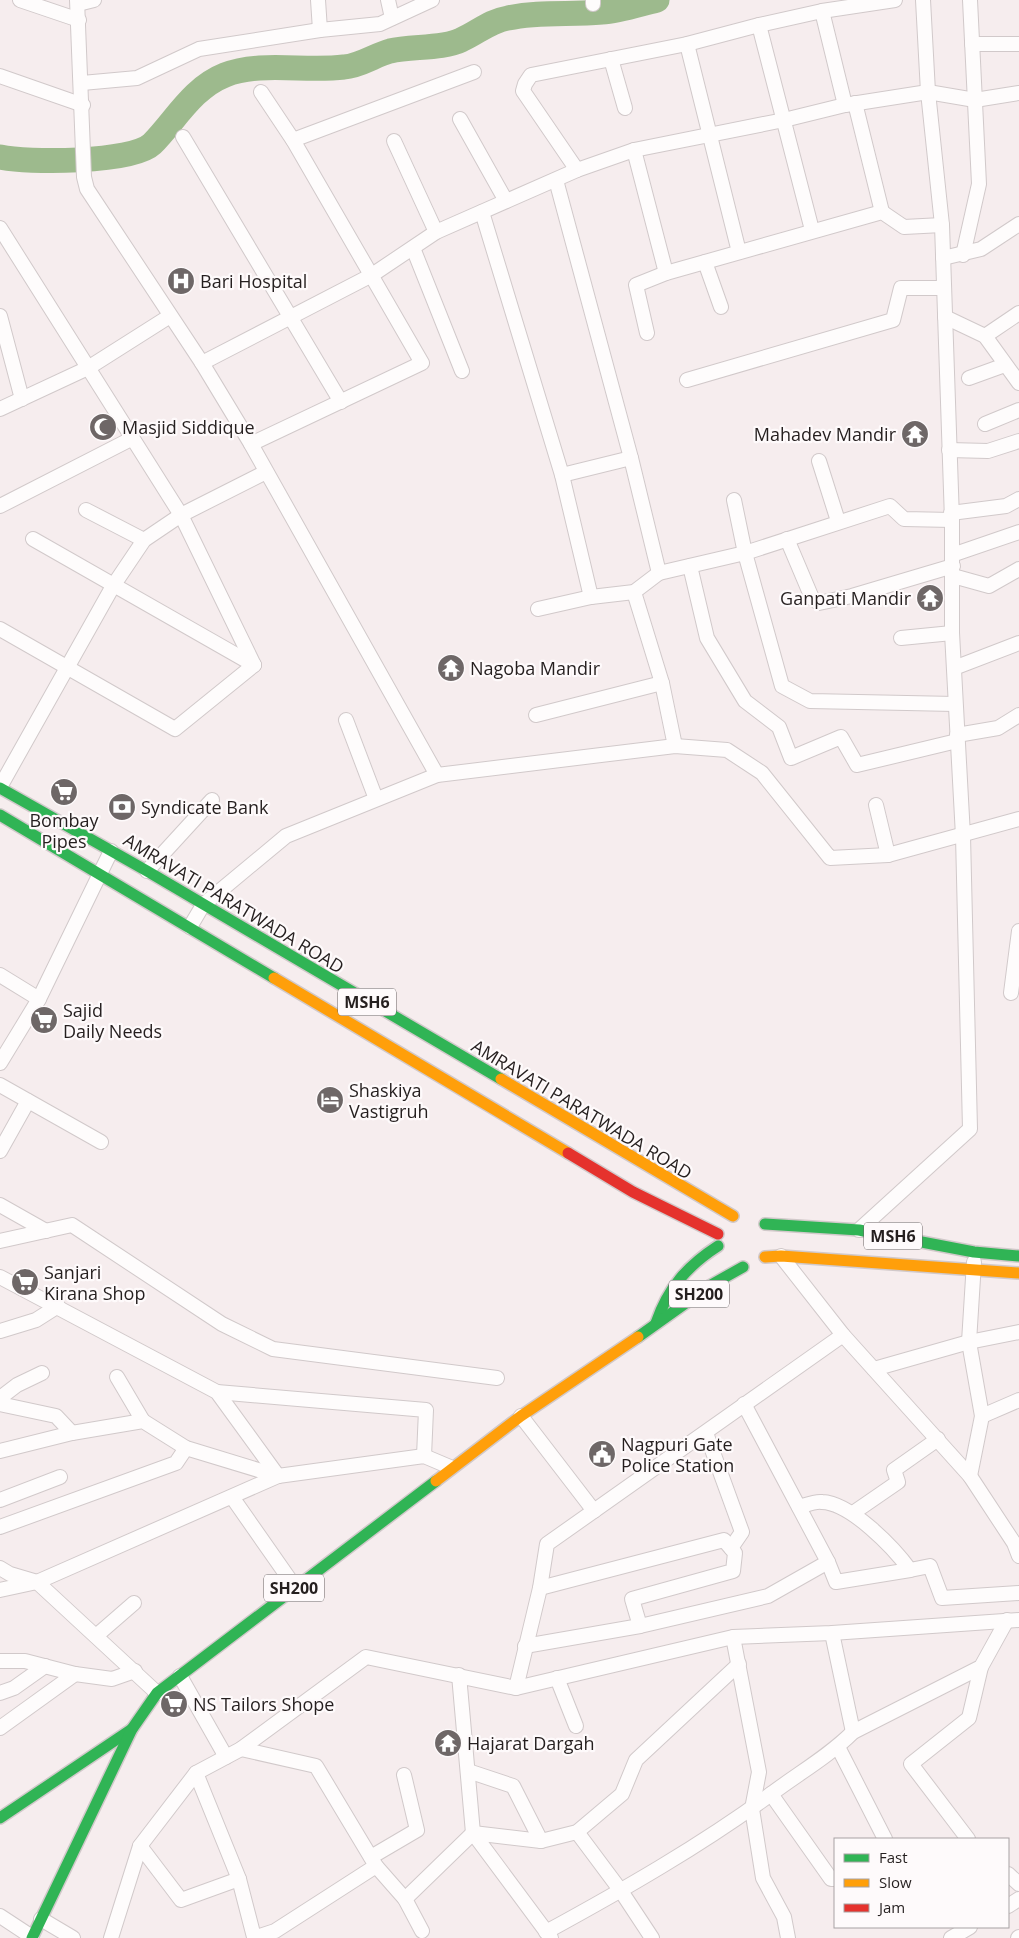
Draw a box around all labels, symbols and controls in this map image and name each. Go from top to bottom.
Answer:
hospital icon: Bari Hospital [166,266,196,296]
place label: Bari Hospital [200,269,307,293]
mosque icon: Masjid Siddique [88,412,118,442]
place label: Masjid Siddique [122,415,255,439]
temple icon: Mahadev Mandir [900,419,930,449]
place label: Mahadev Mandir [754,422,897,446]
temple icon: Ganpati Mandir [915,583,945,613]
place label: Ganpati Mandir [780,586,912,610]
temple icon: Nagoba Mandir [436,653,466,683]
place label: Nagoba Mandir [470,656,601,680]
supermarket icon: Bombay Pipes [49,777,79,807]
bank icon: Syndicate Bank [107,792,137,822]
place label: Syndicate Bank [141,795,269,819]
place label: Bombay Pipes [29,808,100,853]
street label: AMRAVATI PARATWADA ROAD [119,828,349,978]
road number: MSH6 [338,989,396,1016]
place label: Sajid Daily Needs [63,998,162,1043]
supermarket icon: Sajid Daily Needs [29,1005,59,1035]
street label: AMRAVATI PARATWADA ROAD [467,1034,697,1184]
place label: Shaskiya Vastigruh [349,1078,428,1123]
hotel icon: Shaskiya Vastigruh [315,1085,345,1115]
road number: MSH6 [864,1222,922,1250]
place label: Sanjari Kirana Shop [44,1260,145,1305]
supermarket icon: Sanjari Kirana Shop [10,1267,40,1297]
road number: SH200 [669,1280,729,1308]
place label: Nagpuri Gate Police Station [621,1432,734,1477]
public building icon: Nagpuri Gate Police Station [587,1439,617,1469]
road number: SH200 [264,1575,324,1602]
supermarket icon: NS Tailors Shope [159,1689,189,1719]
place label: NS Tailors Shope [193,1692,334,1716]
temple icon: Hajarat Dargah [433,1728,463,1758]
place label: Hajarat Dargah [467,1731,595,1755]
legend [834,1838,1009,1928]
text: Fast [879,1847,908,1867]
text: Slow [879,1872,912,1892]
text: Jam [877,1897,905,1917]

